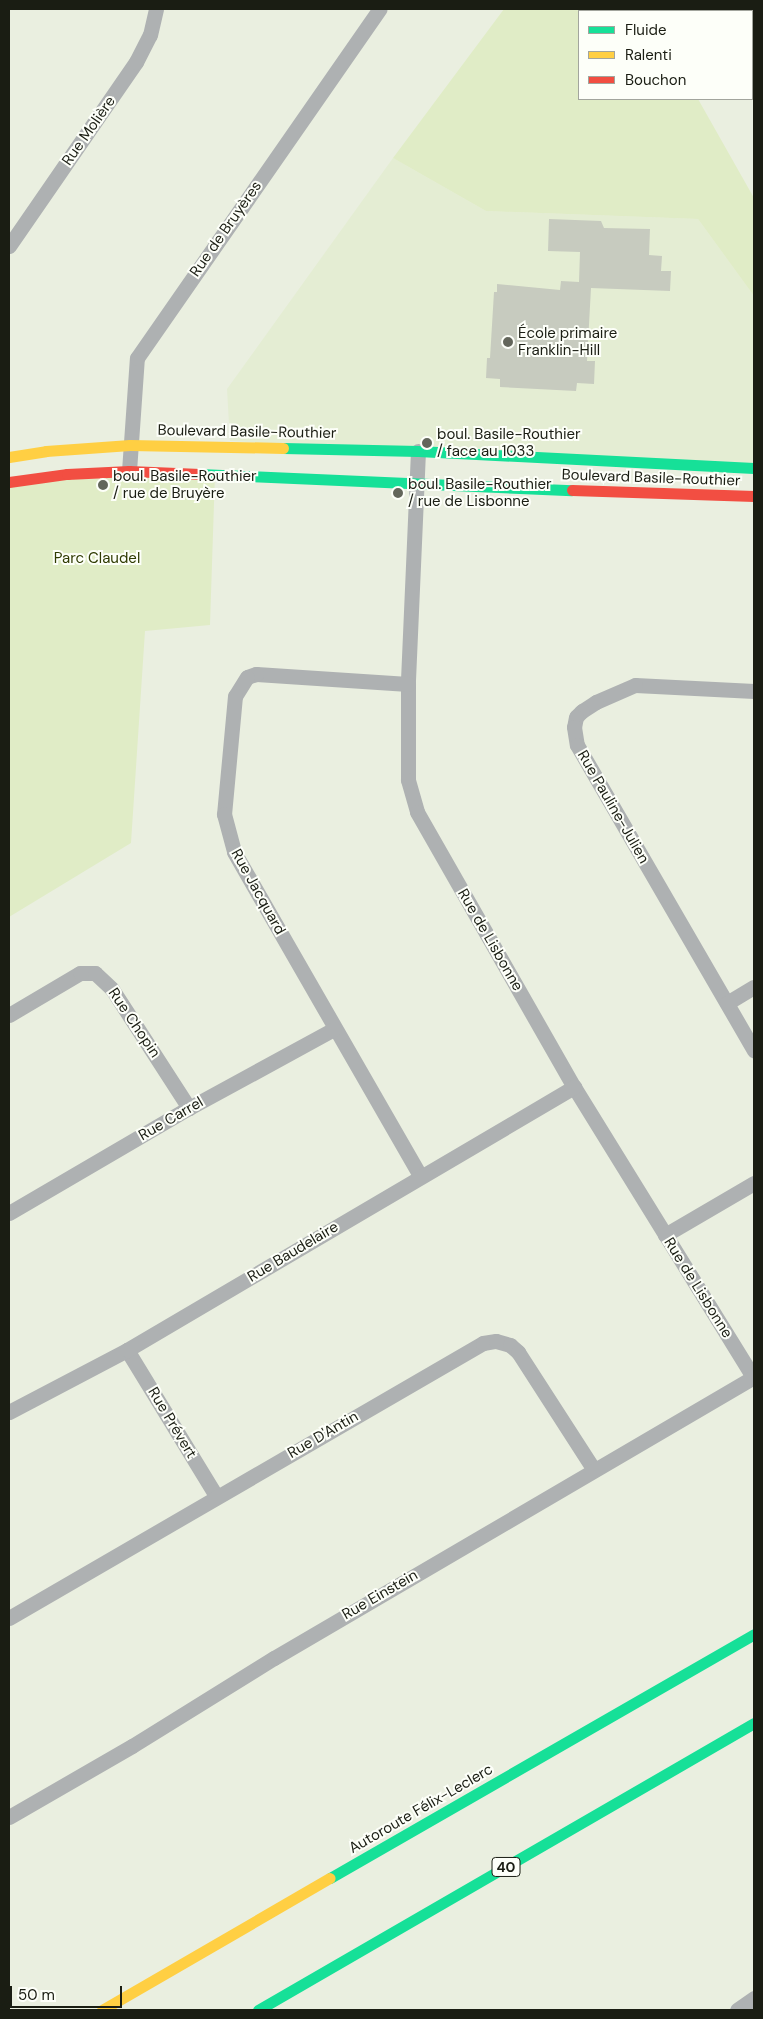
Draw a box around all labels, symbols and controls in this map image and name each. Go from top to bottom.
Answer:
legend [578,10,753,100]
text: Fluide [625,20,667,40]
text: Ralenti [625,45,672,65]
text: Bouchon [625,70,686,90]
street label: Rue Molière [58,93,120,169]
street label: Rue de Bruyères [186,178,266,280]
place label: École primaire Franklin-Hill [518,324,617,359]
marker: École primaire Franklin-Hill [502,336,514,348]
street label: Boulevard Basile-Routhier [157,421,337,443]
place label: boul. Basile-Routhier / face au 1033 [437,425,581,460]
marker: boul. Basile-Routhier / face au 1033 [421,437,433,449]
street label: Boulevard Basile-Routhier [561,466,741,490]
place label: boul. Basile-Routhier / rue de Bruyère [113,467,257,502]
place label: boul. Basile-Routhier / rue de Lisbonne [408,475,552,510]
marker: boul. Basile-Routhier / rue de Bruyère [97,479,109,491]
marker: boul. Basile-Routhier / rue de Lisbonne [392,487,404,499]
park label: Parc Claudel [54,550,140,568]
street label: Rue Pauline-Julien [573,747,653,867]
street label: Rue Jacquard [227,846,289,938]
street label: Rue de Lisbonne [453,886,527,994]
street label: Rue Chopin [104,985,164,1061]
street label: Rue Carrel [135,1093,207,1145]
street label: Rue Baudelaire [244,1218,342,1286]
street label: Rue de Lisbonne [660,1234,736,1342]
street label: Rue Prévert [144,1384,200,1462]
street label: Rue D'Antin [285,1408,361,1462]
street label: Rue Einstein [339,1566,421,1624]
street label: Autoroute Félix-Leclerc [346,1760,496,1858]
road number: 40 [491,1855,521,1878]
scale bar [12,1976,125,2008]
text: 50 m [18,1985,55,2005]

